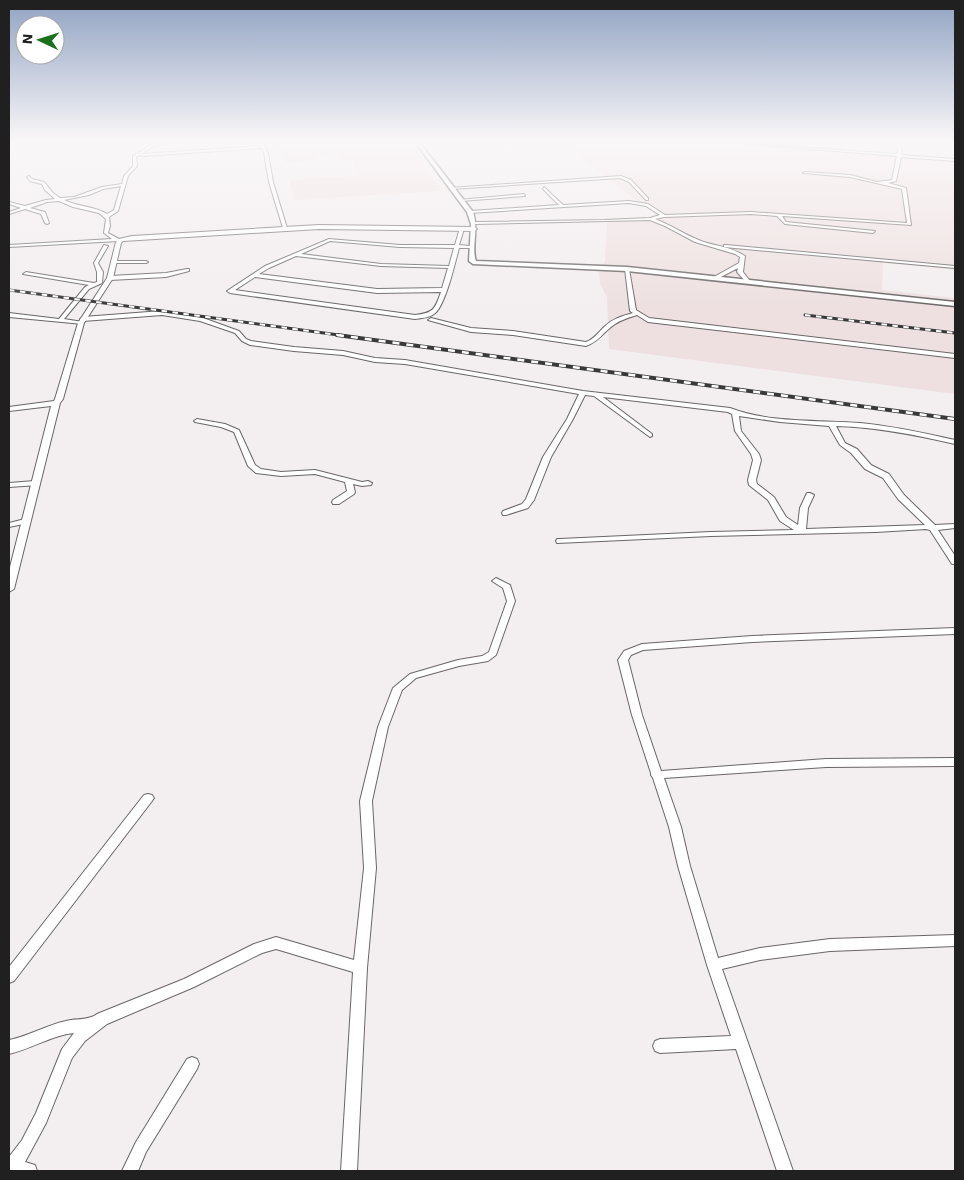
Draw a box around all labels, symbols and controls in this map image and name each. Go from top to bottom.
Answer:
north arrow [15,15,65,65]
text: N [19,33,35,45]

